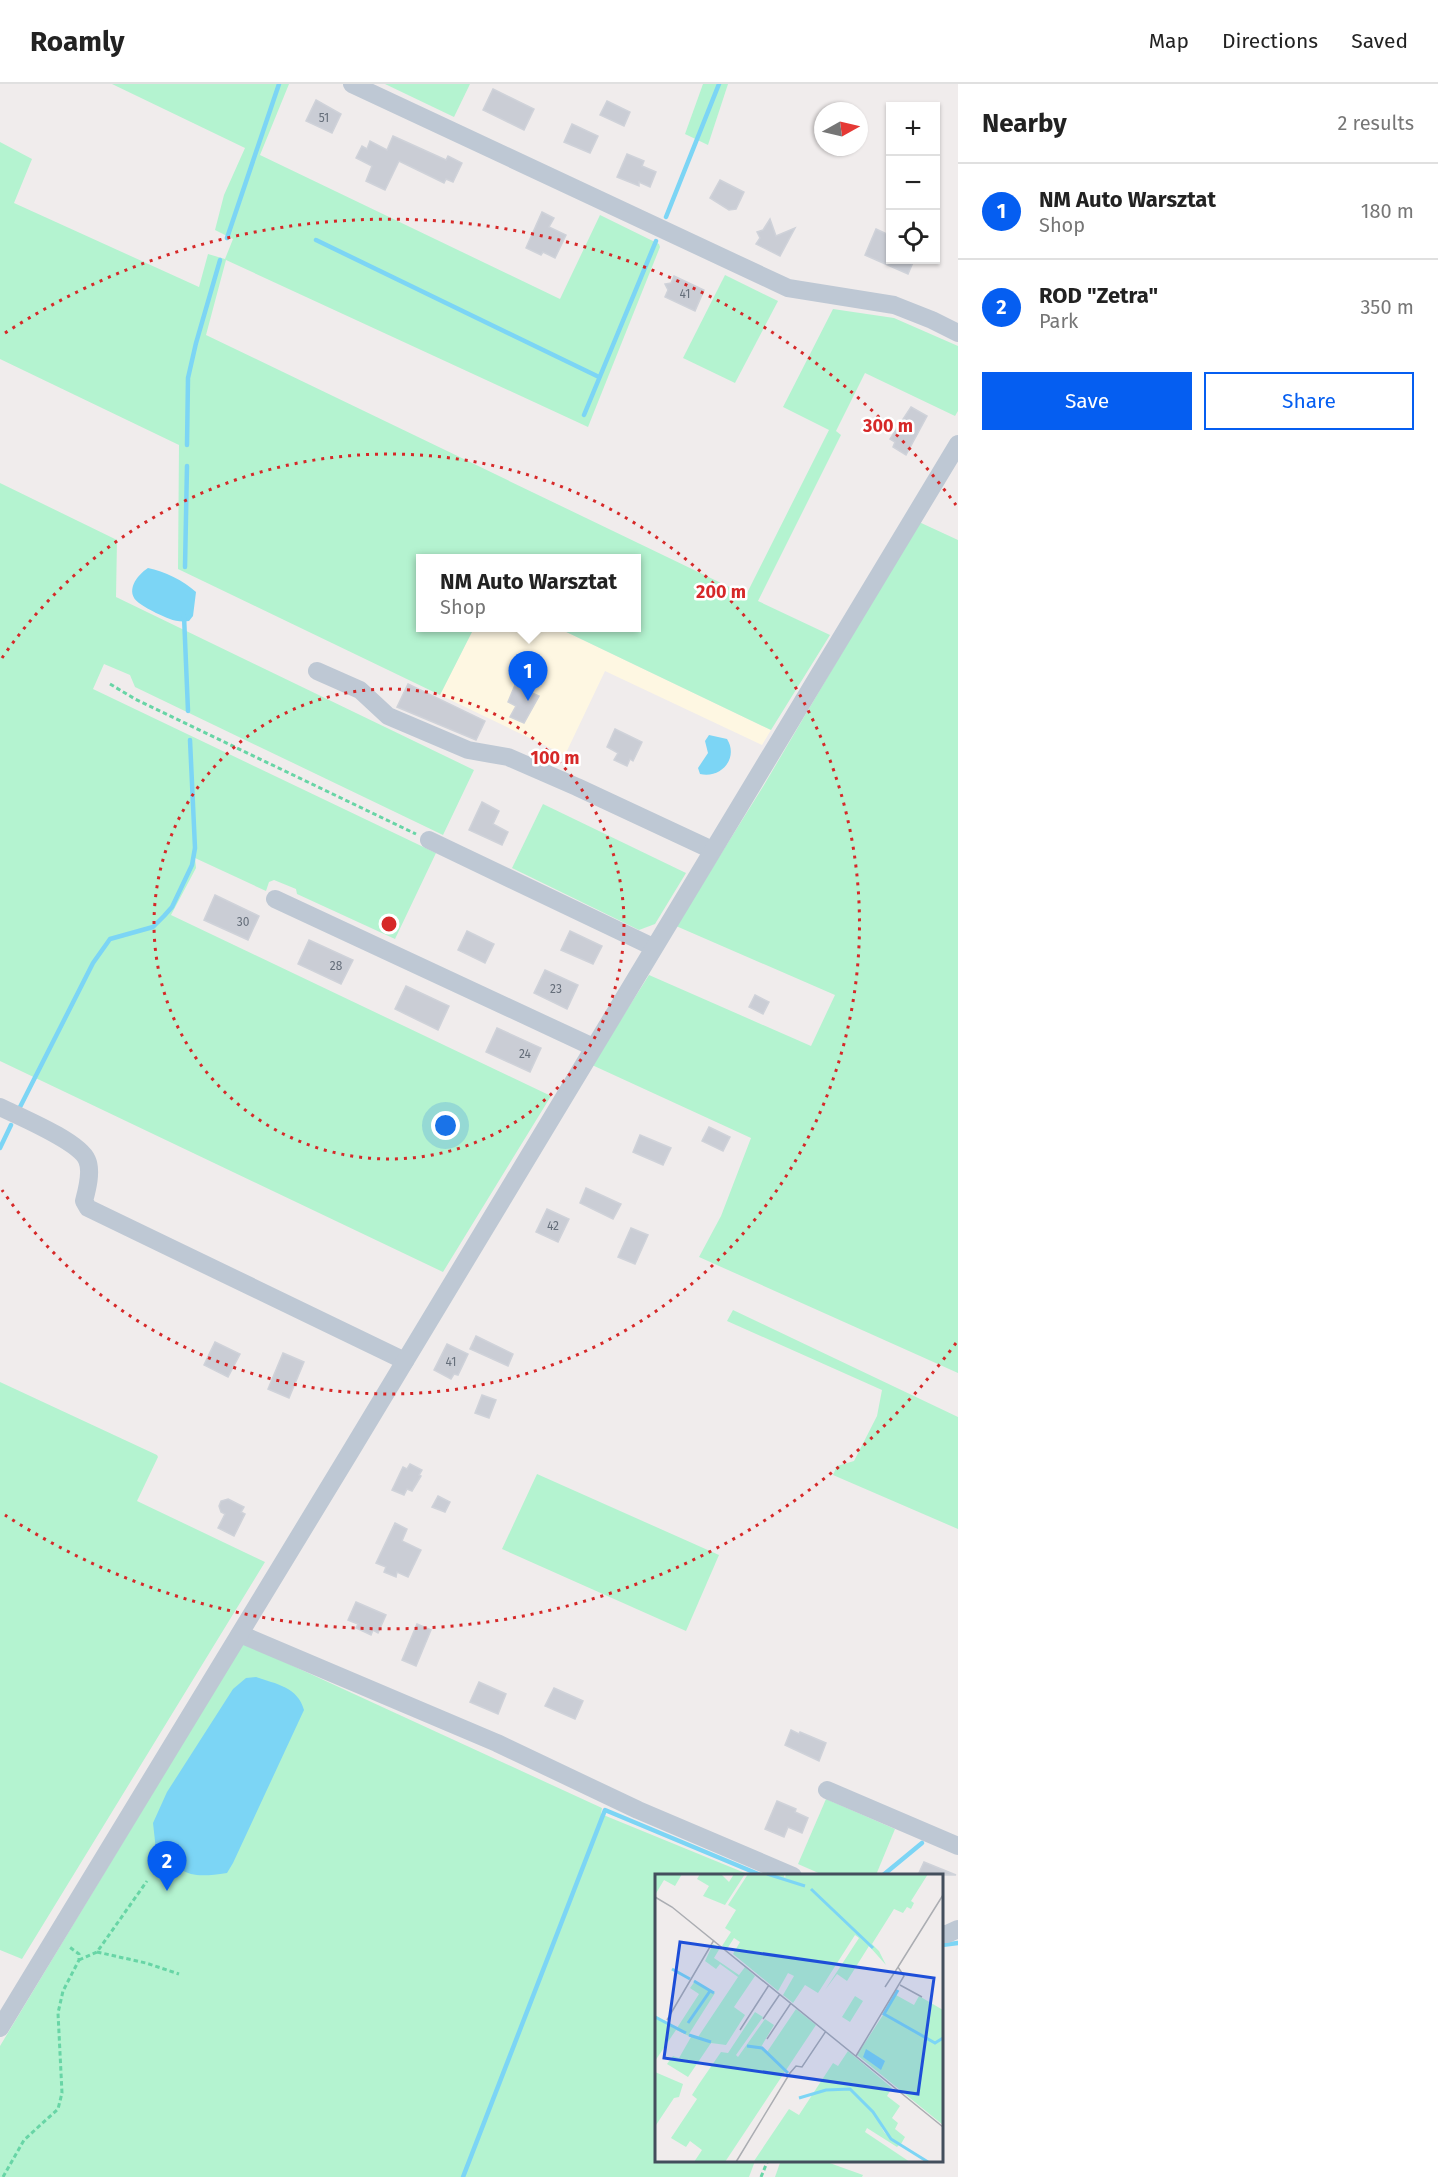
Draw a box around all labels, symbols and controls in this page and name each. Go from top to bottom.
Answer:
text: Roamly [30,25,124,58]
text: Map [1149,28,1189,54]
text: Directions [1222,28,1318,54]
text: Saved [1351,28,1408,54]
north arrow [814,102,868,156]
map controls [886,102,940,264]
button: + [886,102,940,156]
text: Nearby [982,108,1067,139]
house number: 51 [319,111,329,125]
text: 2 results [1337,111,1414,135]
button: − [886,156,940,210]
text: NM Auto Warsztat [1039,186,1216,213]
text: 1 [997,199,1006,223]
text: 180 m [1361,199,1414,223]
button: locate [886,210,940,264]
text: Shop [1039,213,1085,237]
text: ROD "Zetra" [1039,282,1158,309]
house number: 41 [680,287,690,301]
text: 2 [996,295,1007,319]
text: 350 m [1360,295,1414,319]
text: Park [1039,309,1078,333]
button: Save [982,372,1192,430]
button: Share [1204,372,1414,430]
text: 300 m [862,415,913,437]
popup [416,554,641,632]
text: NM Auto Warsztat [440,568,617,595]
text: 200 m [696,581,746,603]
text: Shop [440,595,486,619]
pin: 1 [508,652,548,701]
text: 100 m [531,747,579,769]
centre of rings [379,914,399,934]
house number: 30 [237,915,250,929]
house number: 28 [330,959,343,973]
house number: 23 [550,982,562,996]
house number: 24 [519,1047,532,1061]
your location [431,1111,460,1140]
house number: 42 [547,1219,559,1233]
house number: 41 [446,1355,456,1369]
pin: 2 [148,1842,186,1891]
inset map [655,1874,943,2162]

